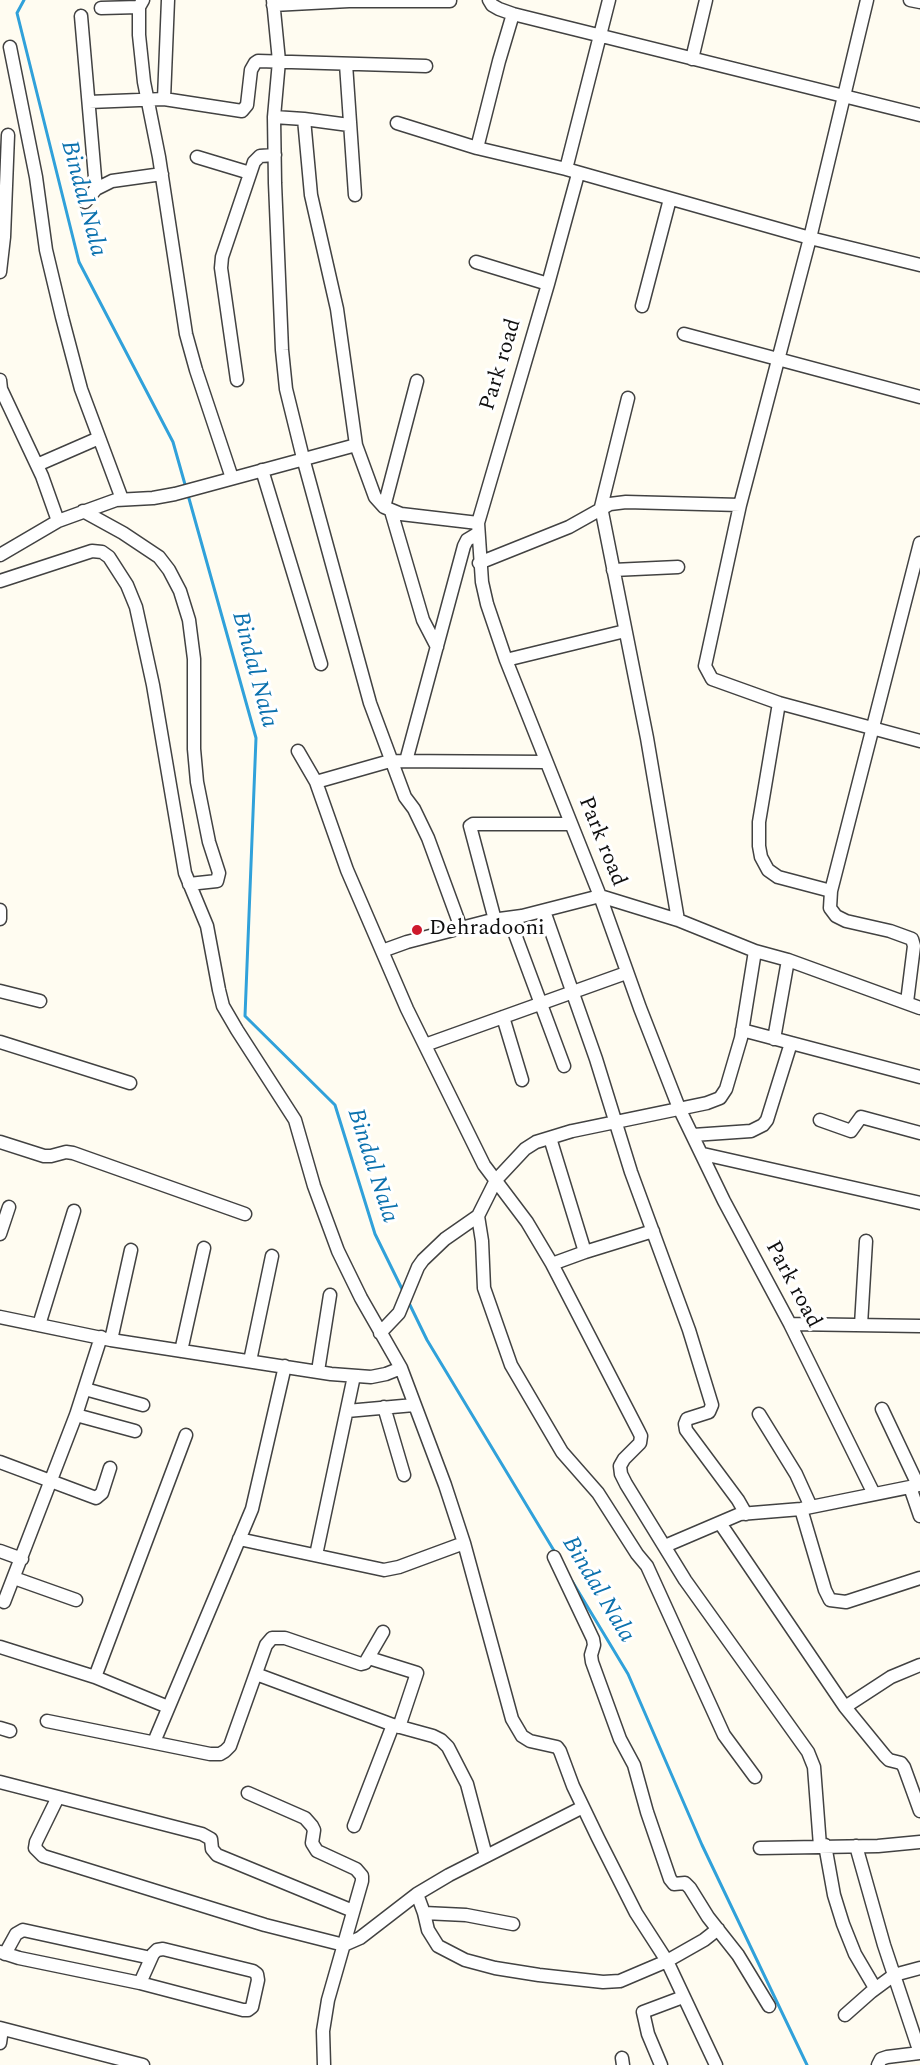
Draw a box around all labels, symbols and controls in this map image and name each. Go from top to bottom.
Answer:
water label: Bindal Nala [53,138,111,260]
street label: Park road [476,316,528,414]
water label: Bindal Nala [224,609,282,731]
street label: Park road [571,793,631,891]
place label: Dehradooni [429,917,545,943]
marker: Dehradooni [410,923,424,937]
water label: Bindal Nala [339,1105,403,1227]
street label: Park road [758,1237,826,1333]
water label: Bindal Nala [554,1532,640,1648]

